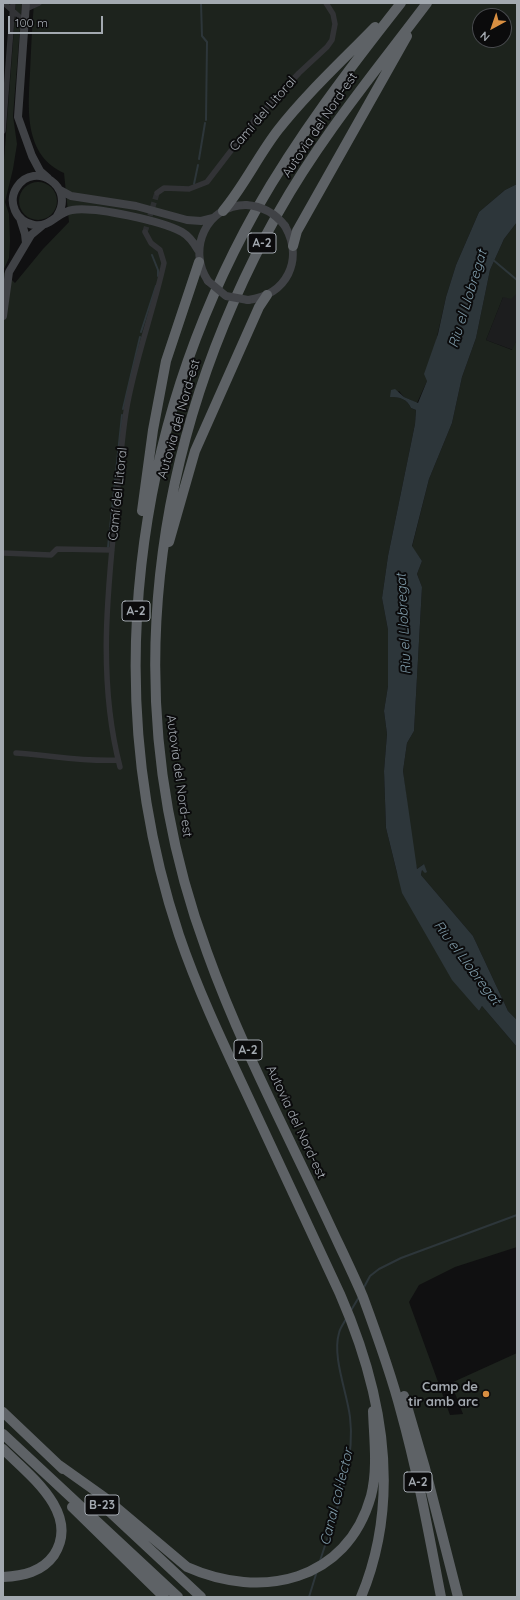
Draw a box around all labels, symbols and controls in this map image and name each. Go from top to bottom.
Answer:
scale bar [10,8,105,34]
north arrow [472,8,512,48]
text: 100 m [15,15,48,30]
text: N [477,28,493,44]
street label: Autovia del Nord-est [279,69,361,181]
street label: Camí del Litoral [226,73,300,155]
road number: A-2 [248,233,276,253]
water label: Riu el Llobregat [445,248,491,350]
street label: Autovia del Nord-est [154,357,204,481]
street label: Camí del Litoral [105,446,131,542]
water label: Riu el Llobregat [393,573,415,675]
road number: A-2 [122,601,150,621]
street label: Autovia del Nord-est [163,714,195,838]
water label: Riu el Llobregat [430,917,504,1009]
road number: A-2 [234,1040,262,1060]
street label: Autovia del Nord-est [263,1063,329,1181]
place label: Camp de tir amb arc [408,1379,478,1410]
marker: Camp de tir amb arc [481,1389,491,1399]
water label: Canal col·lector [317,1447,357,1547]
road number: A-2 [404,1472,432,1492]
road number: B-23 [85,1495,119,1515]

